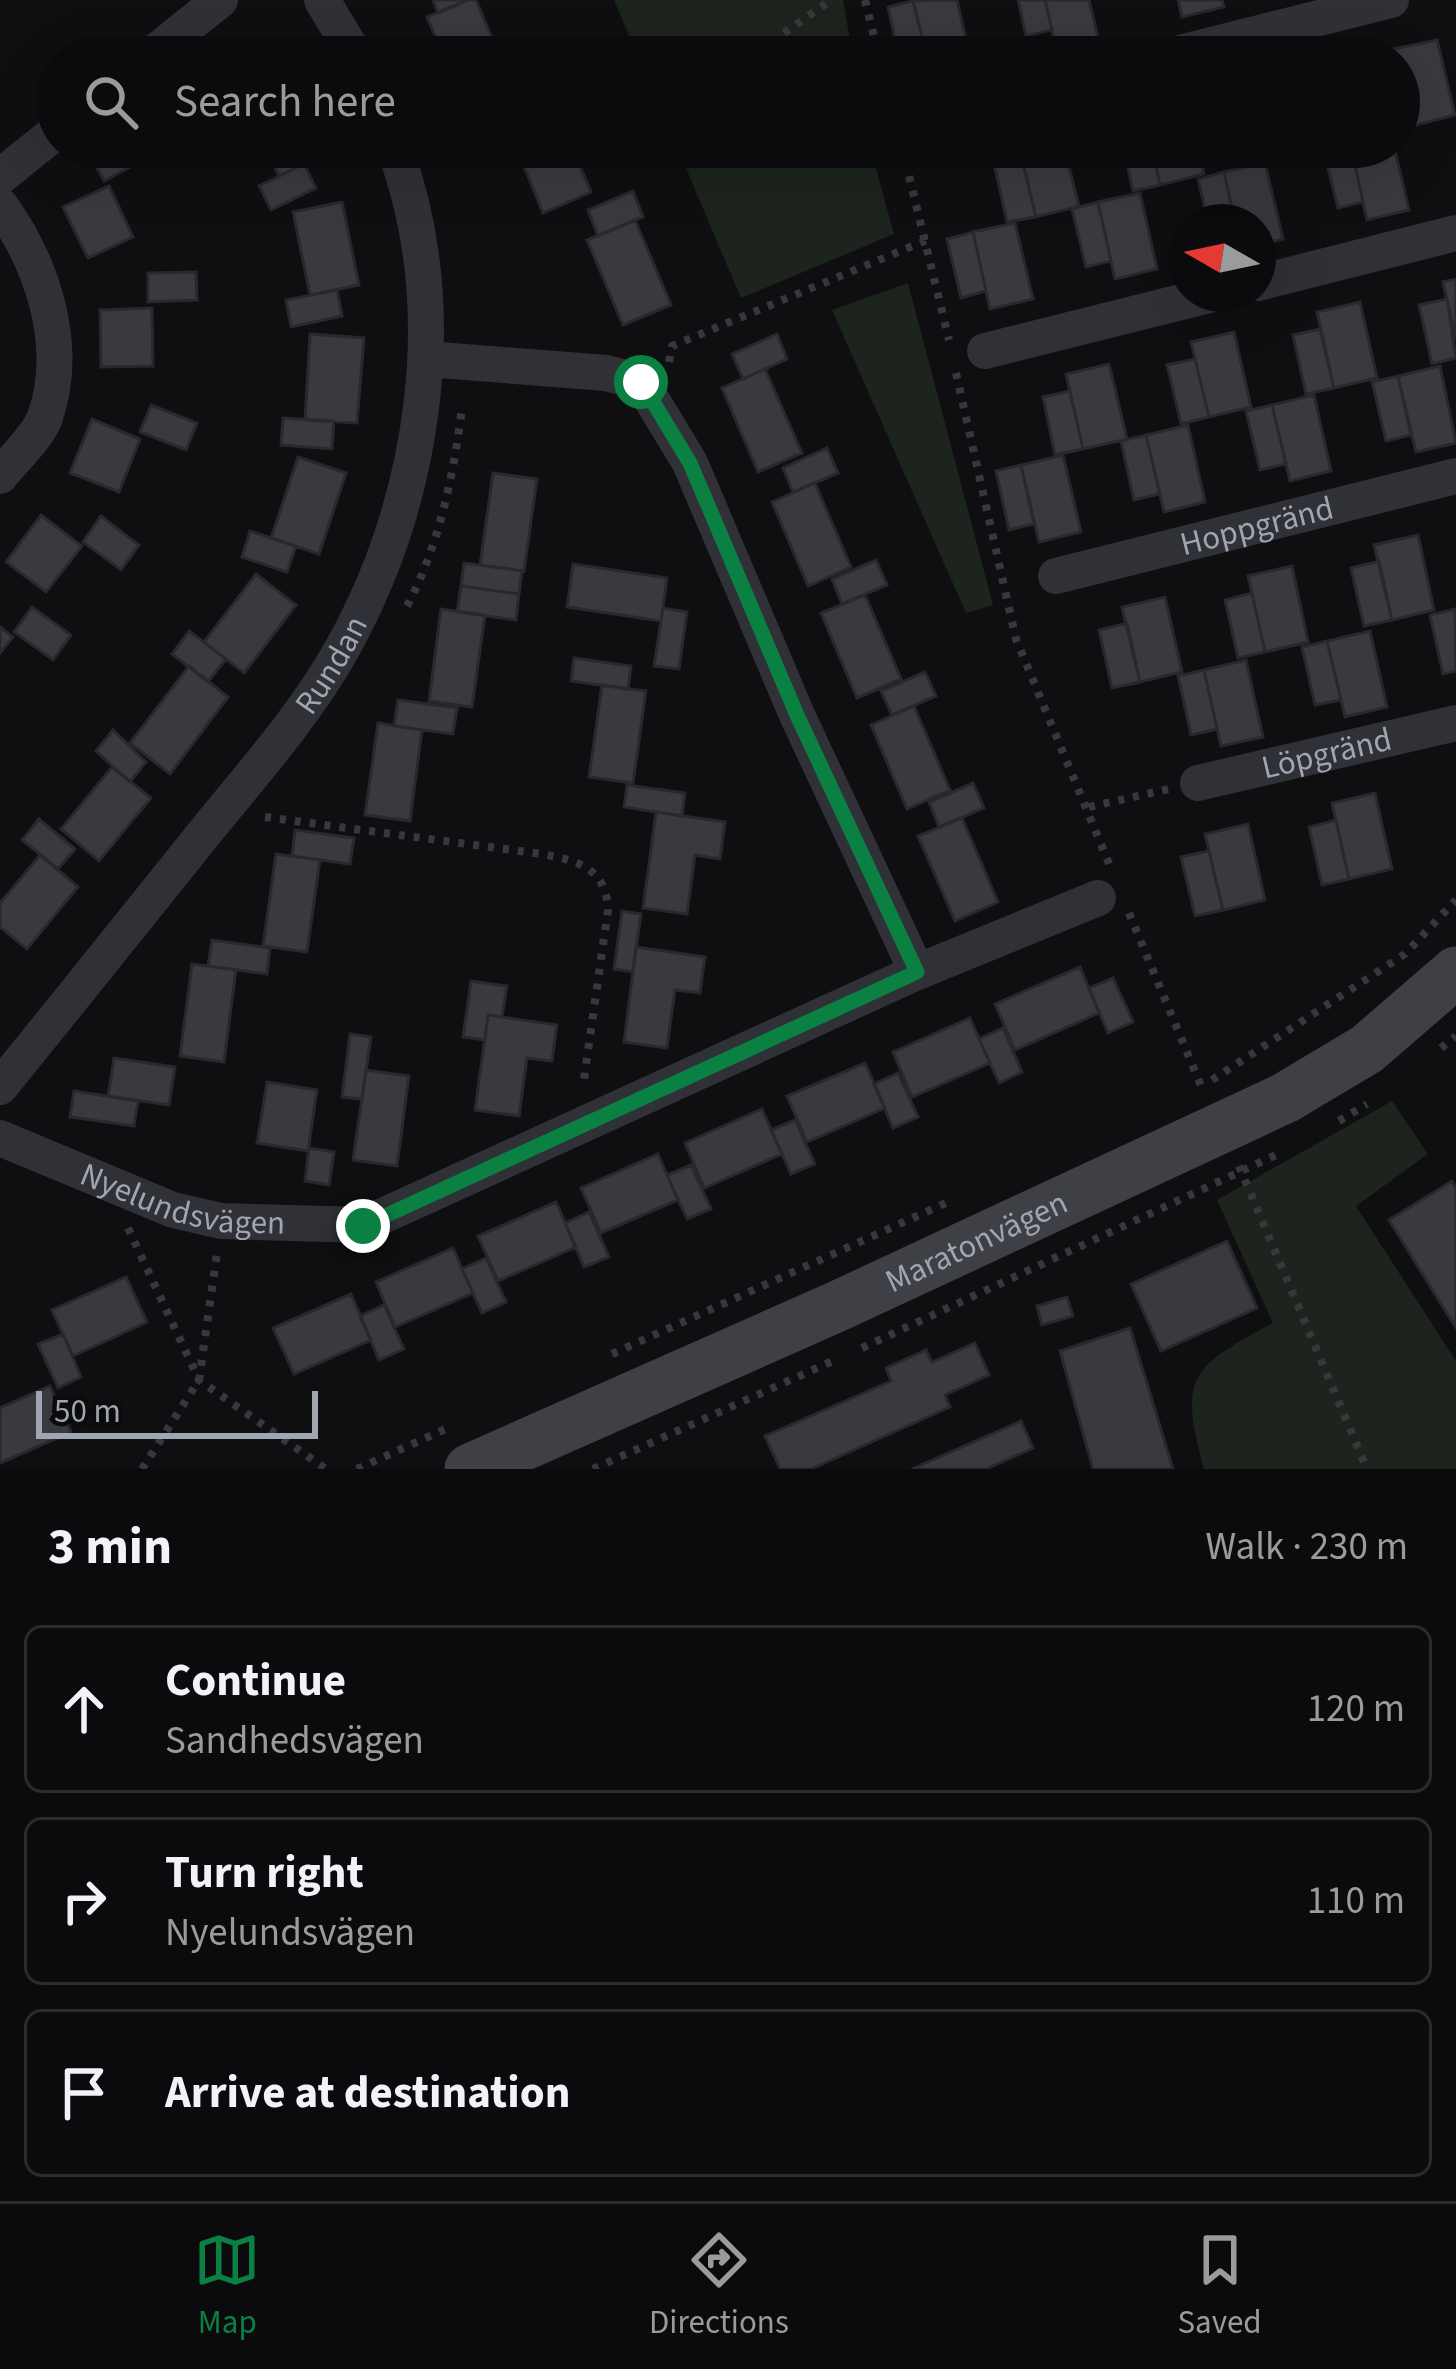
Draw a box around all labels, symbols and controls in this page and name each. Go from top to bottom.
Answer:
search box [36,36,1420,168]
icon: search [78,69,144,135]
text: Search here [174,70,396,134]
north arrow [1168,204,1276,312]
route start [614,355,668,409]
street label: Hoppgränd [1175,484,1338,568]
street label: Rundan [283,608,379,724]
street label: Löpgränd [1257,715,1396,791]
street label: Nyelundsvägen [73,1151,286,1246]
street label: Maratonvägen [877,1179,1075,1304]
route end [336,1199,390,1253]
scale bar [36,1385,318,1438]
text: 50 m [54,1388,121,1435]
text: 3 min [48,1511,172,1583]
text: Walk · 230 m [1205,1519,1408,1575]
text: Continue [165,1649,346,1713]
icon: ahead [51,1676,117,1742]
text: 120 m [1307,1681,1405,1737]
text: Sandhedsvägen [165,1713,424,1769]
text: Turn right [165,1841,364,1905]
icon: right [51,1868,117,1934]
text: 110 m [1307,1873,1405,1929]
text: Nyelundsvägen [165,1905,415,1961]
icon: arrive [51,2060,117,2126]
text: Arrive at destination [165,2061,570,2125]
tab: Map [194,2227,260,2346]
tab: Directions [649,2227,789,2346]
tab: Saved [1177,2227,1262,2346]

